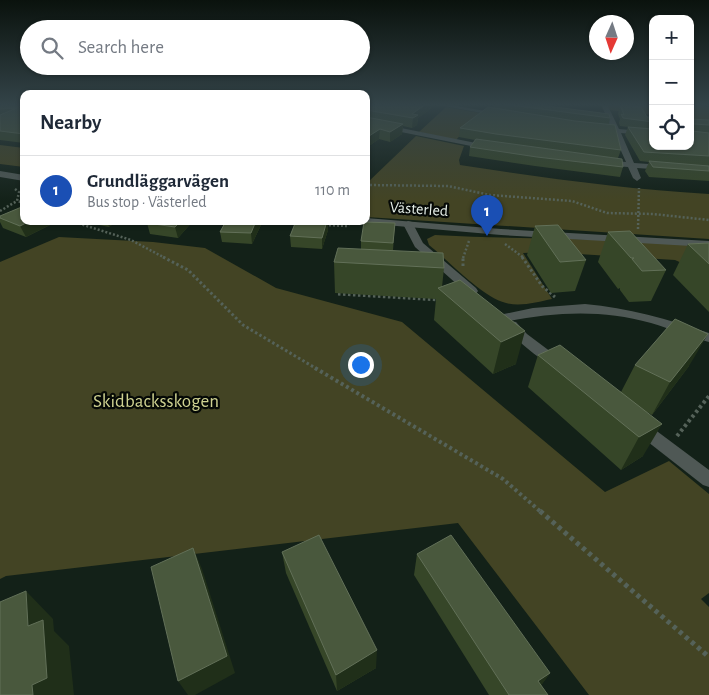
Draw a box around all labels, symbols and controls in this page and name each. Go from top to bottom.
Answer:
north arrow [589,15,634,60]
map controls [649,15,694,150]
button: + [649,15,694,60]
search box [20,20,370,75]
icon: search [38,34,66,62]
text: Search here [78,38,164,57]
button: − [649,60,694,105]
button: locate [649,105,694,150]
text: Nearby [40,112,101,133]
text: Grundläggarvägen [87,172,229,191]
text: 1 [53,182,59,198]
text: 110 m [315,182,350,198]
text: Bus stop · Västerled [87,194,207,210]
pin: 1 [471,195,503,236]
street label: Västerled [389,199,449,219]
your location [348,352,374,378]
park label: Skidbacksskogen [93,392,219,411]

